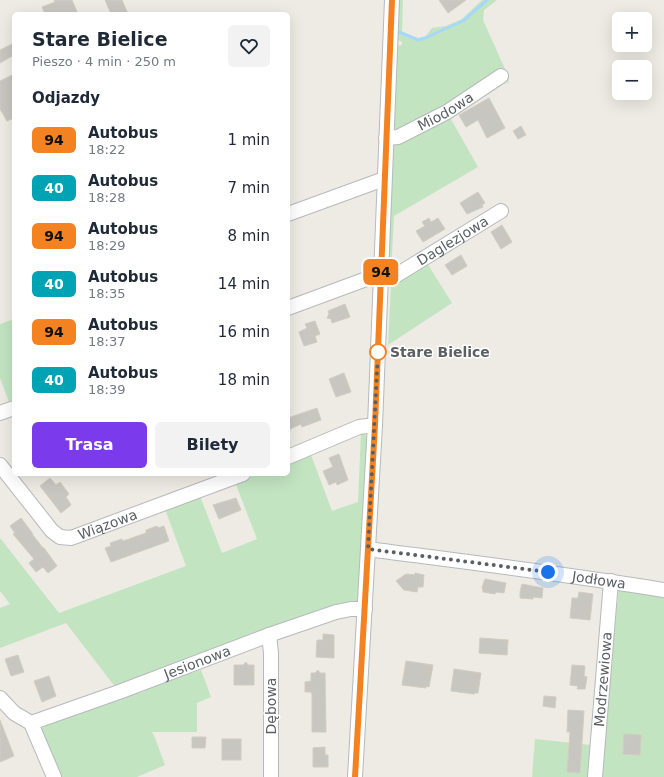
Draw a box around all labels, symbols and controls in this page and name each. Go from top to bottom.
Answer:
map controls [612,12,652,100]
button: + [612,12,652,52]
button: heart [228,25,270,67]
text: Stare Bielice [32,28,168,50]
text: Pieszo · 4 min · 250 m [32,54,176,69]
button: − [612,60,652,100]
text: Odjazdy [32,89,100,107]
street label: Miodowa [415,89,476,134]
text: Autobus [88,124,158,142]
text: 1 min [227,131,270,149]
text: 94 [44,132,64,148]
text: 18:22 [88,142,125,157]
text: Autobus [88,172,158,190]
text: 7 min [227,179,270,197]
text: 40 [44,180,64,196]
text: 18:28 [88,190,125,205]
street label: Daglezjowa [414,213,491,269]
text: Autobus [88,220,158,238]
text: 8 min [227,227,270,245]
text: 94 [44,228,64,244]
text: 18:29 [88,238,125,253]
line badge: 94 [363,259,399,285]
text: 94 [371,264,391,280]
text: Autobus [88,268,158,286]
text: 14 min [218,275,270,293]
text: 40 [44,276,64,292]
text: 18:35 [88,286,125,301]
text: Autobus [88,316,158,334]
text: 16 min [218,323,270,341]
text: 94 [44,324,64,340]
text: 18:37 [88,334,125,349]
marker: Stare Bielice [369,343,387,361]
place label: Stare Bielice [390,344,490,360]
text: Autobus [88,364,158,382]
text: 18 min [218,371,270,389]
text: 40 [44,372,64,388]
text: 18:39 [88,382,125,397]
button: Trasa [32,422,147,468]
button: Bilety [155,422,270,468]
street label: Wiązowa [76,506,139,543]
your location [538,562,558,582]
street label: Jodłowa [570,568,627,592]
street label: Modrzewiowa [591,631,615,727]
street label: Jesionowa [161,642,233,683]
street label: Dębowa [263,678,279,734]

